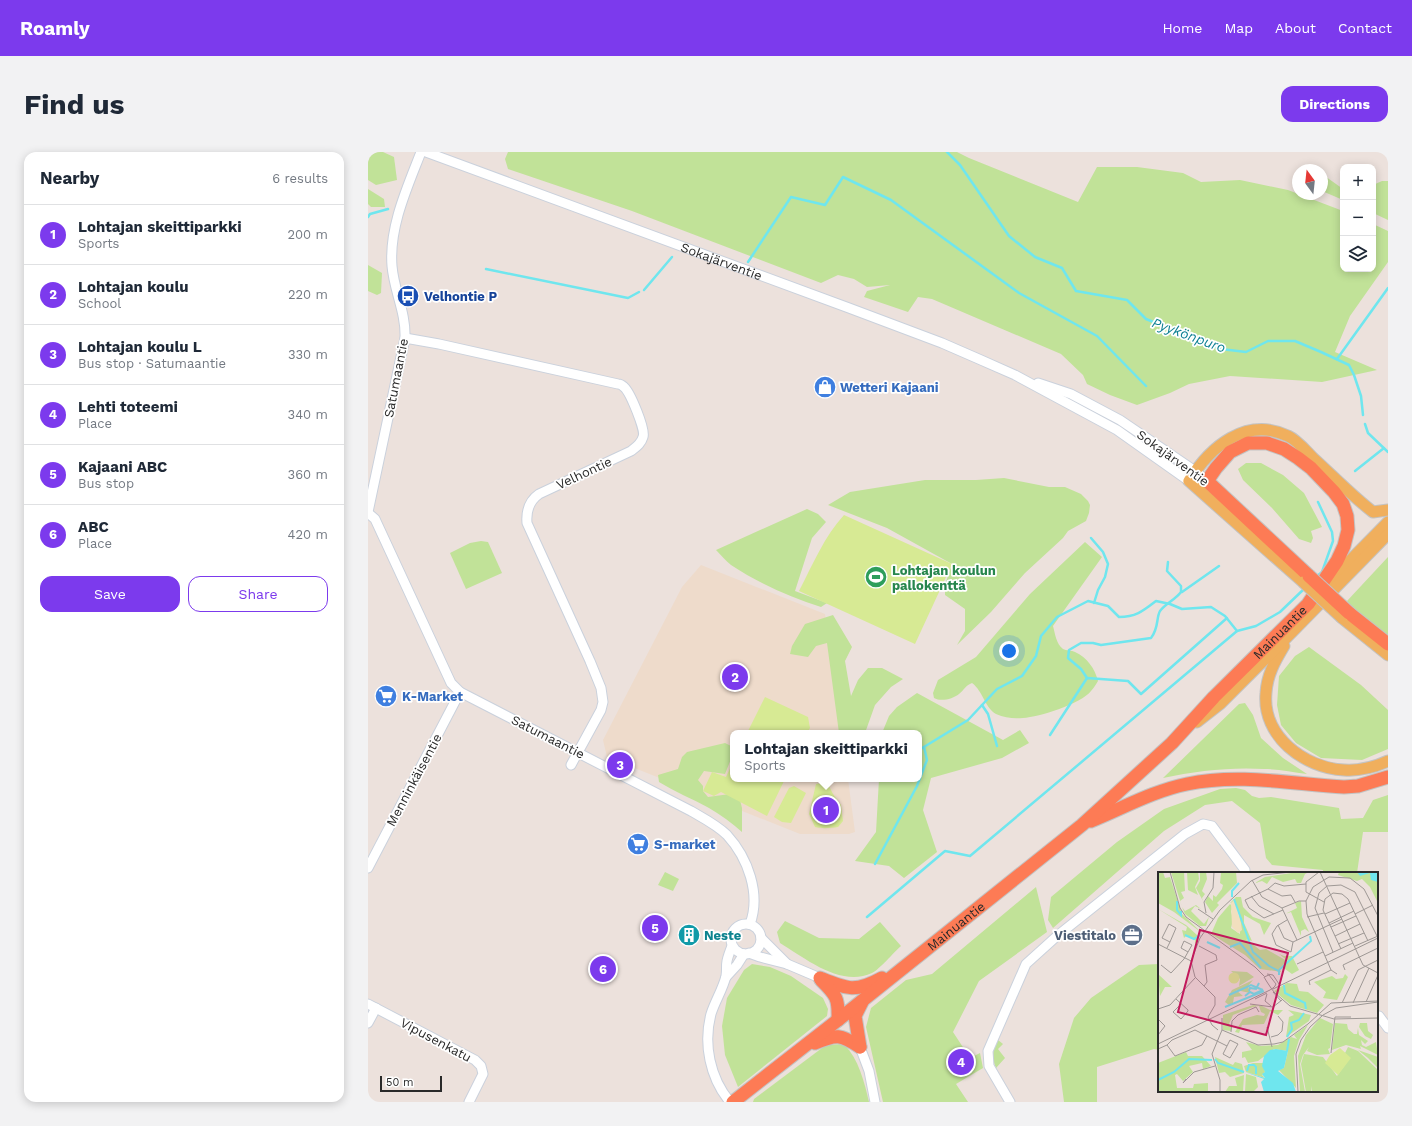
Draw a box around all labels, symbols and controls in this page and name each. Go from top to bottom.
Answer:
text: Roamly [20,17,90,40]
text: Home [1162,20,1202,36]
text: Map [1224,20,1253,36]
text: About [1275,20,1316,36]
text: Contact [1338,20,1392,36]
button: Directions [1281,86,1388,122]
text: Find us [24,88,124,121]
north arrow [1292,164,1328,200]
map controls [1340,164,1376,272]
button: + [1340,164,1376,200]
text: Nearby [40,168,99,188]
text: 6 results [272,171,328,186]
button: − [1340,200,1376,236]
text: Lohtajan skeittiparkki [78,218,242,236]
text: 1 [50,227,56,242]
text: 200 m [287,227,328,242]
text: Sports [78,236,119,251]
button: layers [1340,236,1376,272]
street label: Sokajärventie [679,239,764,283]
text: Lohtajan koulu [78,278,189,296]
bus stop icon: Velhontie P [395,283,421,309]
text: 2 [49,287,57,302]
text: 220 m [288,287,328,302]
place label: Velhontie P [424,289,497,304]
text: School [78,296,121,311]
water label: Pyykönpuro [1150,314,1228,356]
street label: Satumaantie [381,337,411,419]
text: Lohtajan koulu L [78,338,202,356]
text: 3 [49,347,57,362]
text: 330 m [288,347,328,362]
text: Bus stop · Satumaantie [78,356,226,371]
shop icon: Wetteri Kajaani [812,374,838,400]
place label: Wetteri Kajaani [840,380,939,395]
text: Lehti toteemi [78,398,178,416]
text: 4 [49,407,57,422]
text: 340 m [288,407,328,422]
text: Place [78,416,112,431]
street label: Sokajärventie [1134,427,1212,489]
street label: Velhontie [554,454,614,492]
text: Kajaani ABC [78,458,167,476]
text: 5 [49,467,57,482]
text: 360 m [288,467,328,482]
text: Bus stop [78,476,134,491]
text: ABC [78,518,109,536]
text: 6 [49,527,57,542]
text: 420 m [288,527,328,542]
text: Place [78,536,112,551]
place label: Lohtajan koulun pallokenttä [892,563,996,593]
sports icon: Lohtajan koulun pallokenttä [863,564,889,590]
button: Save [40,576,180,612]
button: Share [188,576,328,612]
street label: Mainuantie [1250,602,1310,662]
your location [999,641,1019,661]
pin: 2 [722,662,748,692]
supermarket icon: K-Market [373,683,399,709]
place label: K-Market [402,689,463,704]
street label: Satumaantie [509,712,587,762]
popup [730,730,922,782]
street label: Menninkäisentie [383,731,445,829]
text: Lohtajan skeittiparkki [744,740,908,758]
pin: 3 [607,750,633,780]
text: Sports [744,758,786,773]
pin: 1 [813,795,839,825]
supermarket icon: S-market [625,831,651,857]
place label: S-market [654,837,716,852]
inset map [1158,872,1378,1092]
street label: Mainuantie [924,898,988,953]
pin: 5 [642,913,668,943]
building icon: Neste [676,922,702,948]
office icon: Viestitalo [1119,922,1145,948]
place label: Neste [704,928,742,943]
place label: Viestitalo [1054,928,1116,943]
pin: 6 [590,954,616,984]
street label: Vipusenkatu [398,1015,474,1065]
pin: 4 [948,1047,974,1077]
scale bar [380,1074,442,1093]
text: 50 m [386,1076,413,1089]

